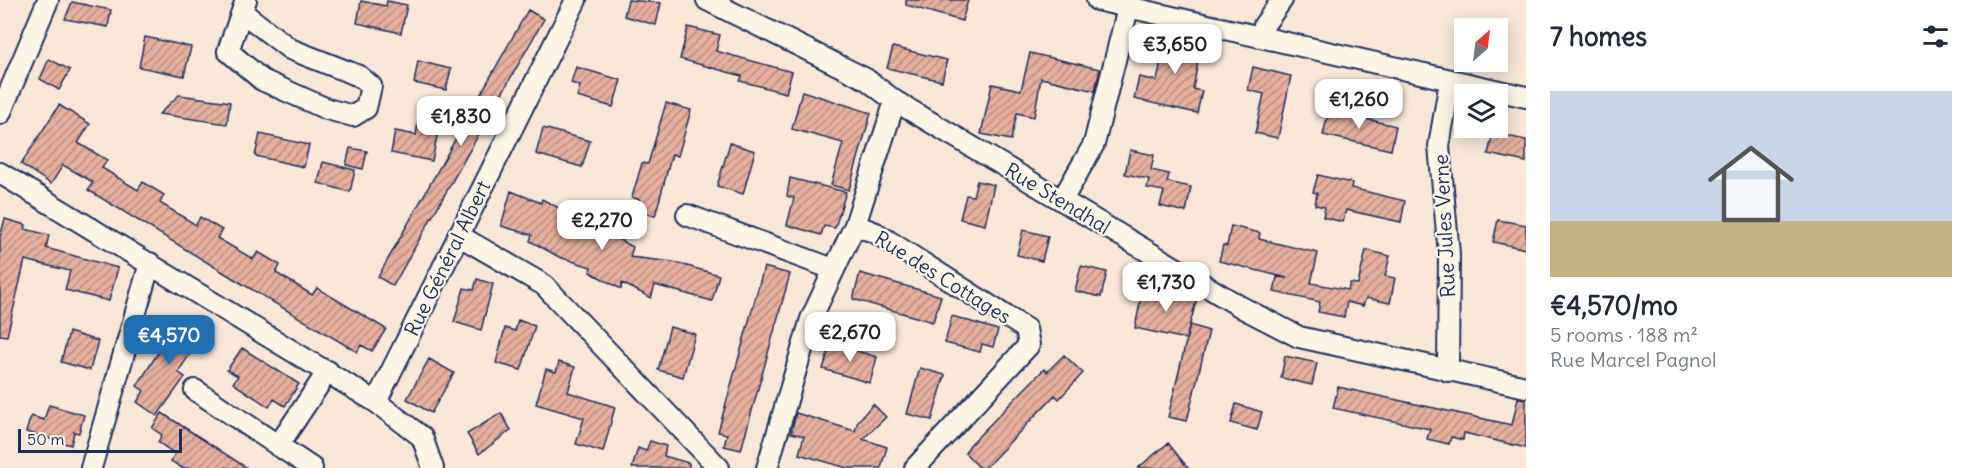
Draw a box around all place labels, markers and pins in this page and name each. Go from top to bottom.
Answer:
pin: €3,650 [1126,24,1224,75]
pin: €1,260 [1310,79,1408,130]
pin: €1,830 [412,96,510,147]
pin: €2,270 [553,200,651,251]
pin: €1,730 [1117,262,1215,313]
pin: €2,670 [801,312,899,363]
pin: €4,570 [120,315,218,366]

